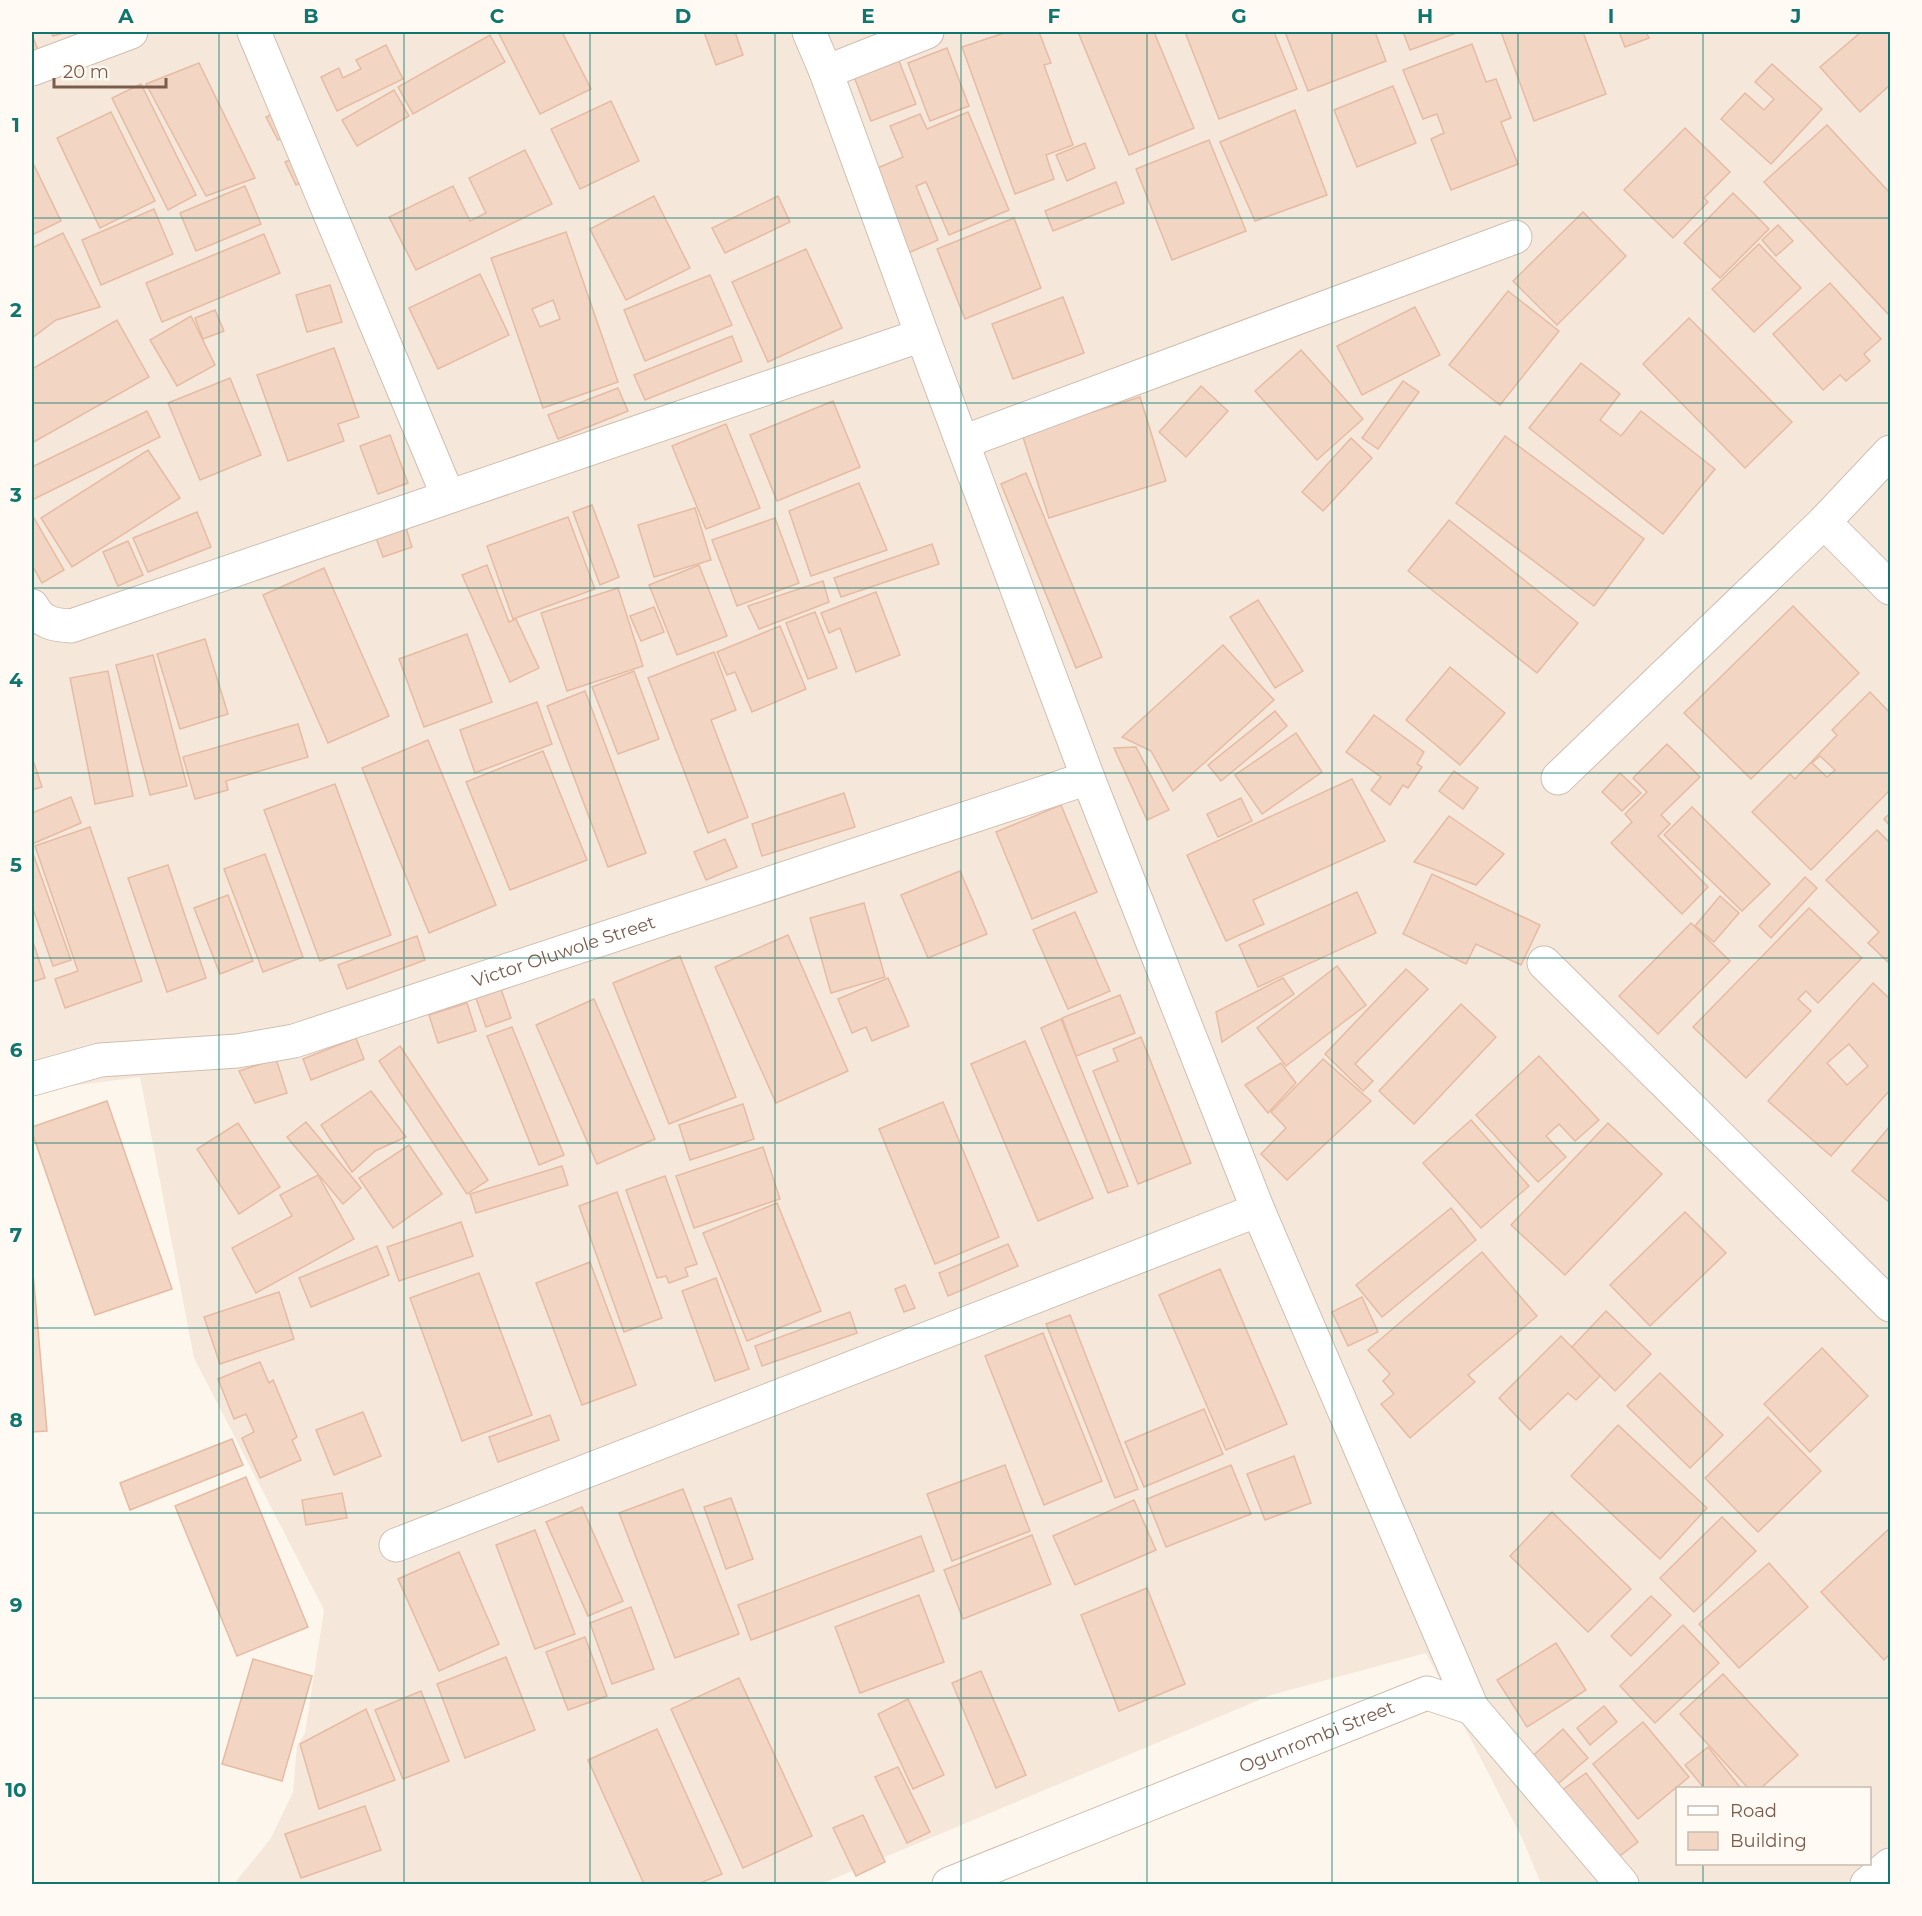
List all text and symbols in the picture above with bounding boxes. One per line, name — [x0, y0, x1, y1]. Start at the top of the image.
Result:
text: A — [117, 4, 134, 28]
text: B — [303, 4, 319, 28]
text: C — [490, 4, 505, 28]
text: D — [675, 4, 691, 28]
text: E — [861, 4, 875, 28]
text: F — [1048, 4, 1061, 28]
text: G — [1231, 4, 1247, 28]
text: H — [1417, 4, 1433, 28]
text: I — [1608, 4, 1614, 28]
text: J — [1790, 4, 1801, 28]
scale bar — [54, 51, 166, 89]
text: 20 m — [63, 61, 109, 83]
text: 1 — [12, 113, 20, 137]
text: 2 — [10, 298, 22, 322]
text: 3 — [9, 483, 22, 507]
text: 4 — [9, 668, 23, 692]
text: 5 — [10, 853, 22, 877]
street label: Victor Oluwole Street — [470, 911, 658, 992]
text: 6 — [10, 1038, 23, 1062]
text: 7 — [10, 1223, 22, 1247]
text: 8 — [9, 1408, 23, 1432]
text: 9 — [10, 1593, 22, 1617]
street label: Ogunrombi Street — [1236, 1696, 1398, 1778]
text: 10 — [5, 1778, 27, 1802]
legend — [1676, 1787, 1871, 1865]
text: Road — [1730, 1800, 1777, 1822]
text: Building — [1730, 1830, 1807, 1852]

